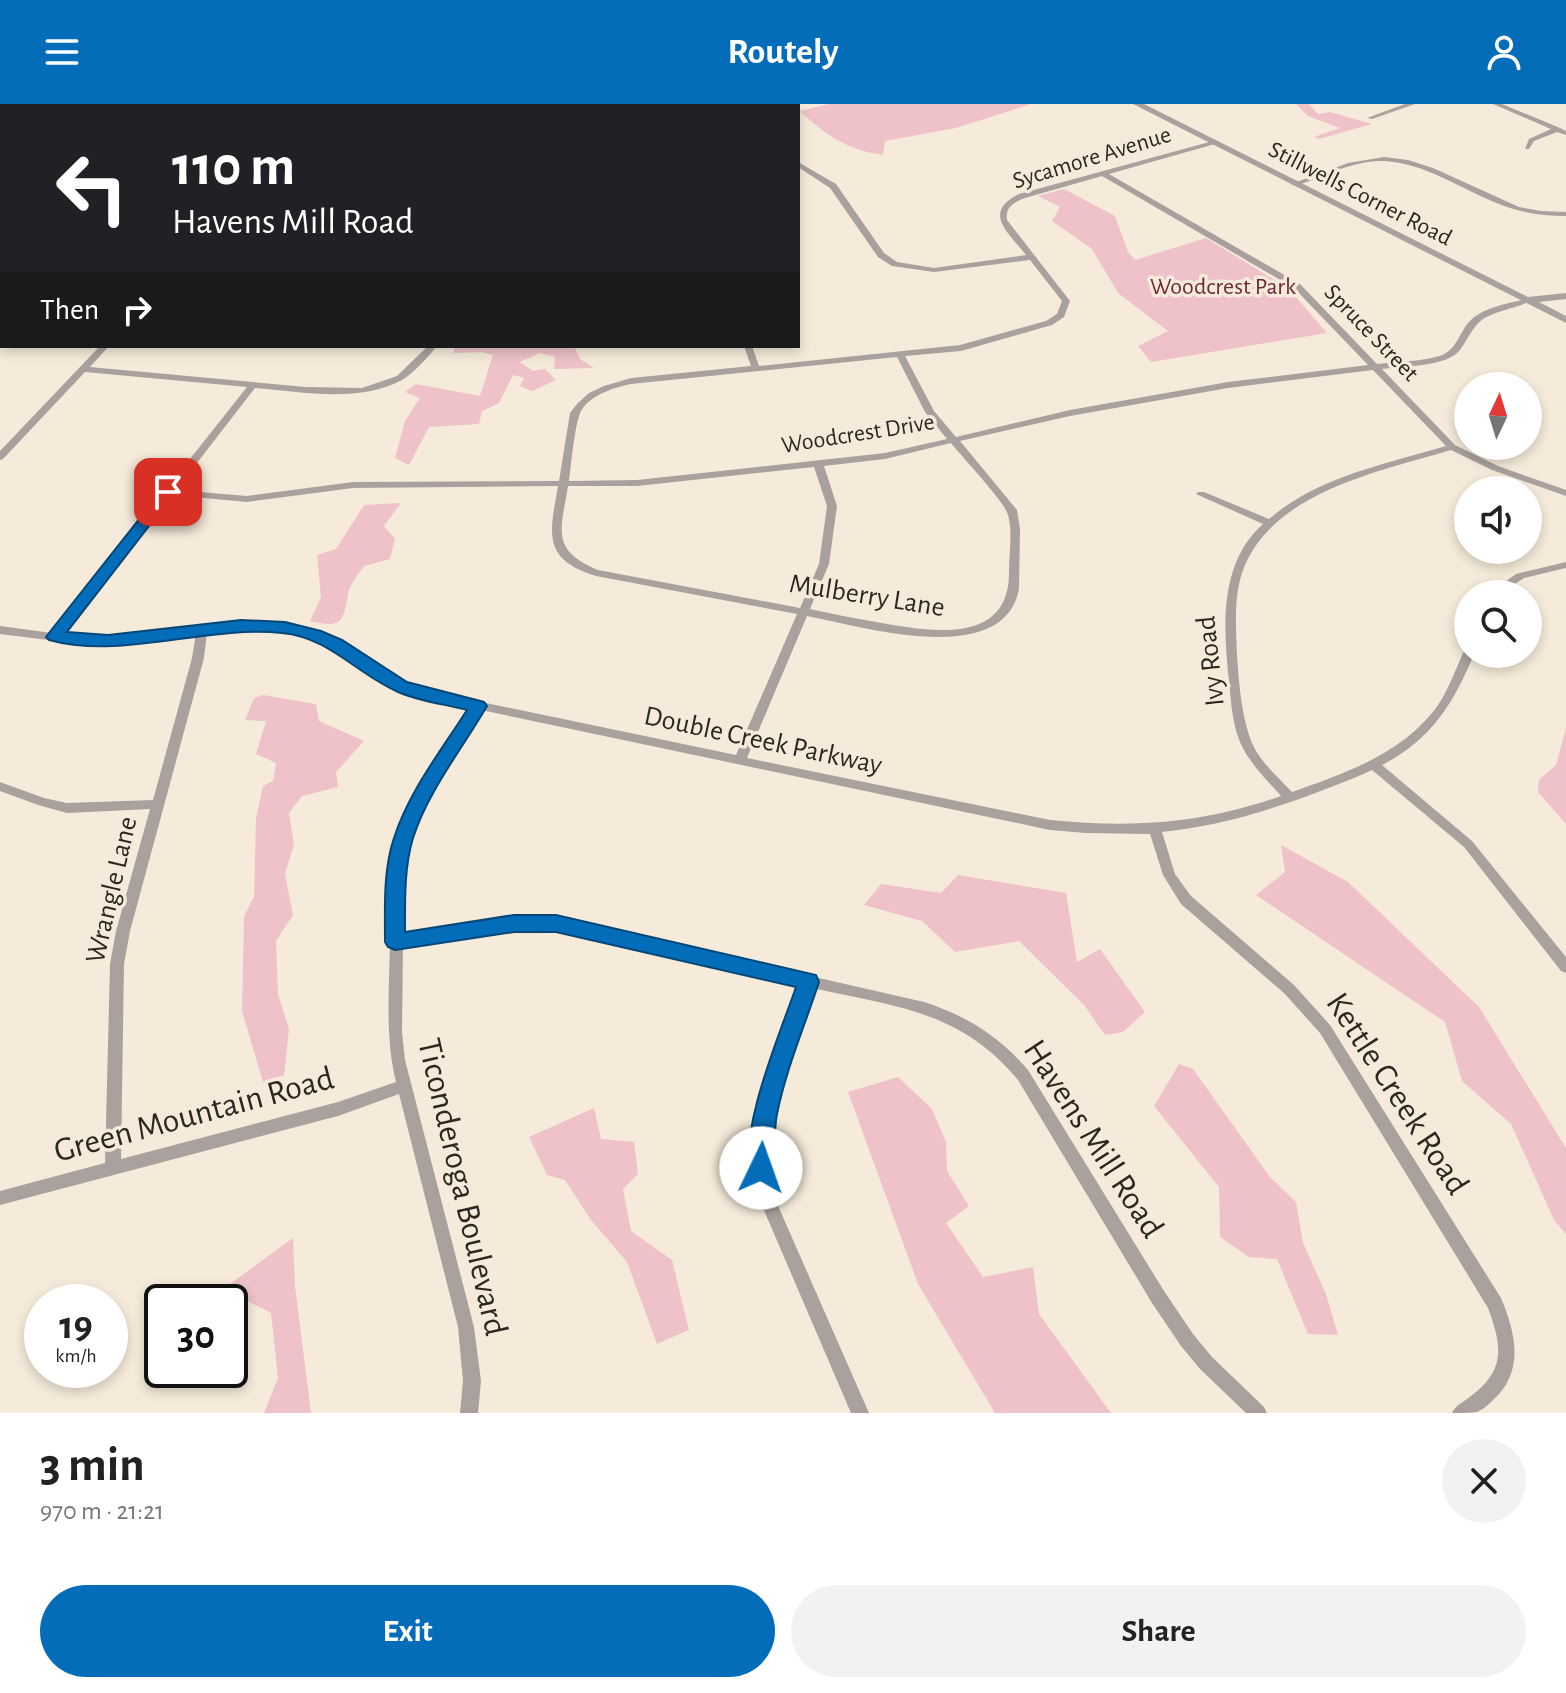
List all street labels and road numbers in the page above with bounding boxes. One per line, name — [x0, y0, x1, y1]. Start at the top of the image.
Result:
street label: Sycamore Avenue — [1010, 123, 1174, 193]
street label: Stillwells Corner Road — [1264, 137, 1456, 251]
street label: Spruce Street — [1319, 280, 1423, 386]
street label: Woodcrest Drive — [780, 410, 936, 458]
street label: Mulberry Lane — [787, 570, 947, 622]
street label: Ivy Road — [1192, 614, 1230, 708]
street label: Double Creek Parkway — [642, 702, 885, 780]
street label: Wrangle Lane — [82, 814, 142, 966]
street label: Kettle Creek Road — [1319, 987, 1475, 1201]
street label: Havens Mill Road — [1017, 1034, 1169, 1244]
street label: Ticonderoga Boulevard — [411, 1035, 513, 1339]
street label: Green Mountain Road — [50, 1061, 338, 1169]

